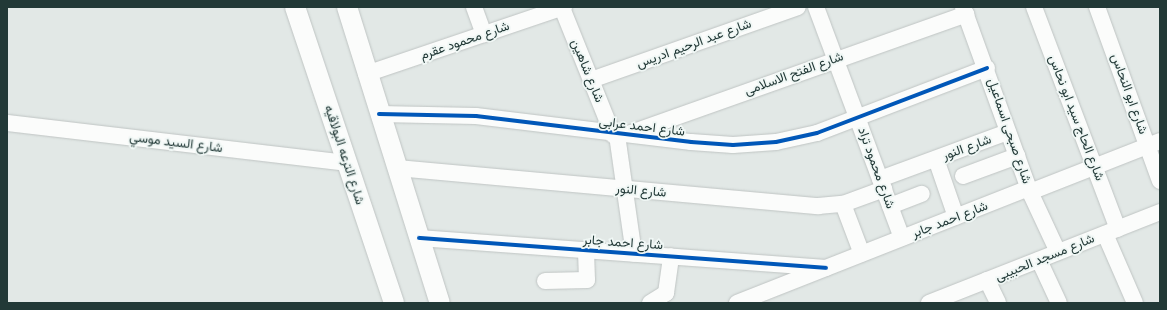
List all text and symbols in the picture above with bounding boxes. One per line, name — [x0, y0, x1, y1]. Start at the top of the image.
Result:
street label: شارع عبد الرحيم ادريس — [634, 16, 754, 72]
street label: شارع محمود عقرم — [418, 18, 512, 64]
street label: شارع شاهين — [567, 37, 607, 105]
street label: شارع الفتح الاسلامى — [742, 49, 846, 99]
street label: شارع ابو النحاس — [1107, 52, 1151, 136]
street label: شارع الحاج سيد ابو نحاس — [1045, 53, 1107, 183]
street label: شارع صبحى اسماعيل — [984, 76, 1034, 186]
street label: شارع الترعه البولاقيه — [321, 103, 367, 207]
street label: شارع احمد عرابى — [598, 114, 686, 140]
street label: شارع محمود تراد — [854, 125, 898, 211]
street label: شارع السيد موسي — [128, 130, 224, 156]
street label: شارع النور — [940, 132, 994, 164]
street label: شارع النور — [615, 181, 667, 201]
street label: شارع احمد جابر — [910, 198, 990, 242]
street label: شارع مسجد الحبيبى — [993, 231, 1097, 285]
street label: شارع احمد جابر — [582, 232, 664, 254]

